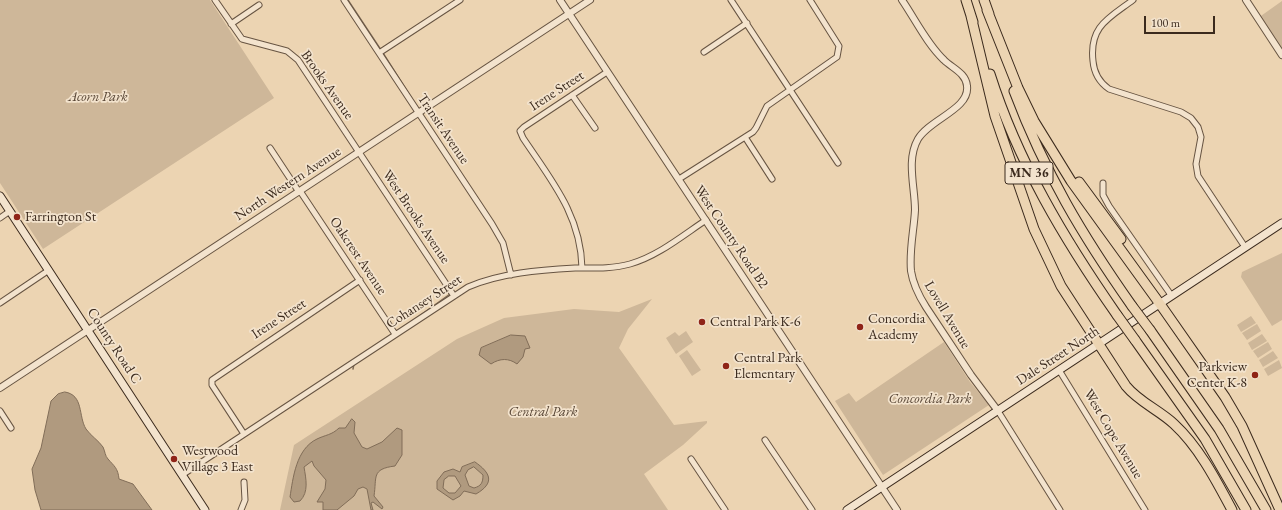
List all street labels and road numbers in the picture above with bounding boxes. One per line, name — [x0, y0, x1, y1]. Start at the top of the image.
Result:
street label: Brooks Avenue — [297, 47, 357, 123]
street label: Irene Street — [527, 67, 587, 115]
street label: Transit Avenue — [413, 91, 473, 167]
street label: North Western Avenue — [232, 143, 344, 225]
road number: MN 36 — [1005, 162, 1053, 184]
street label: West Brooks Avenue — [379, 167, 453, 267]
street label: West County Road B2 — [690, 182, 772, 292]
street label: Oakcrest Avenue — [326, 214, 390, 298]
street label: Cohansey Street — [383, 271, 465, 333]
street label: Lovell Avenue — [920, 278, 974, 352]
street label: Irene Street — [249, 295, 309, 343]
street label: County Road C — [83, 305, 145, 387]
street label: Dale Street North — [1013, 323, 1103, 389]
street label: West Cope Avenue — [1080, 386, 1146, 482]

